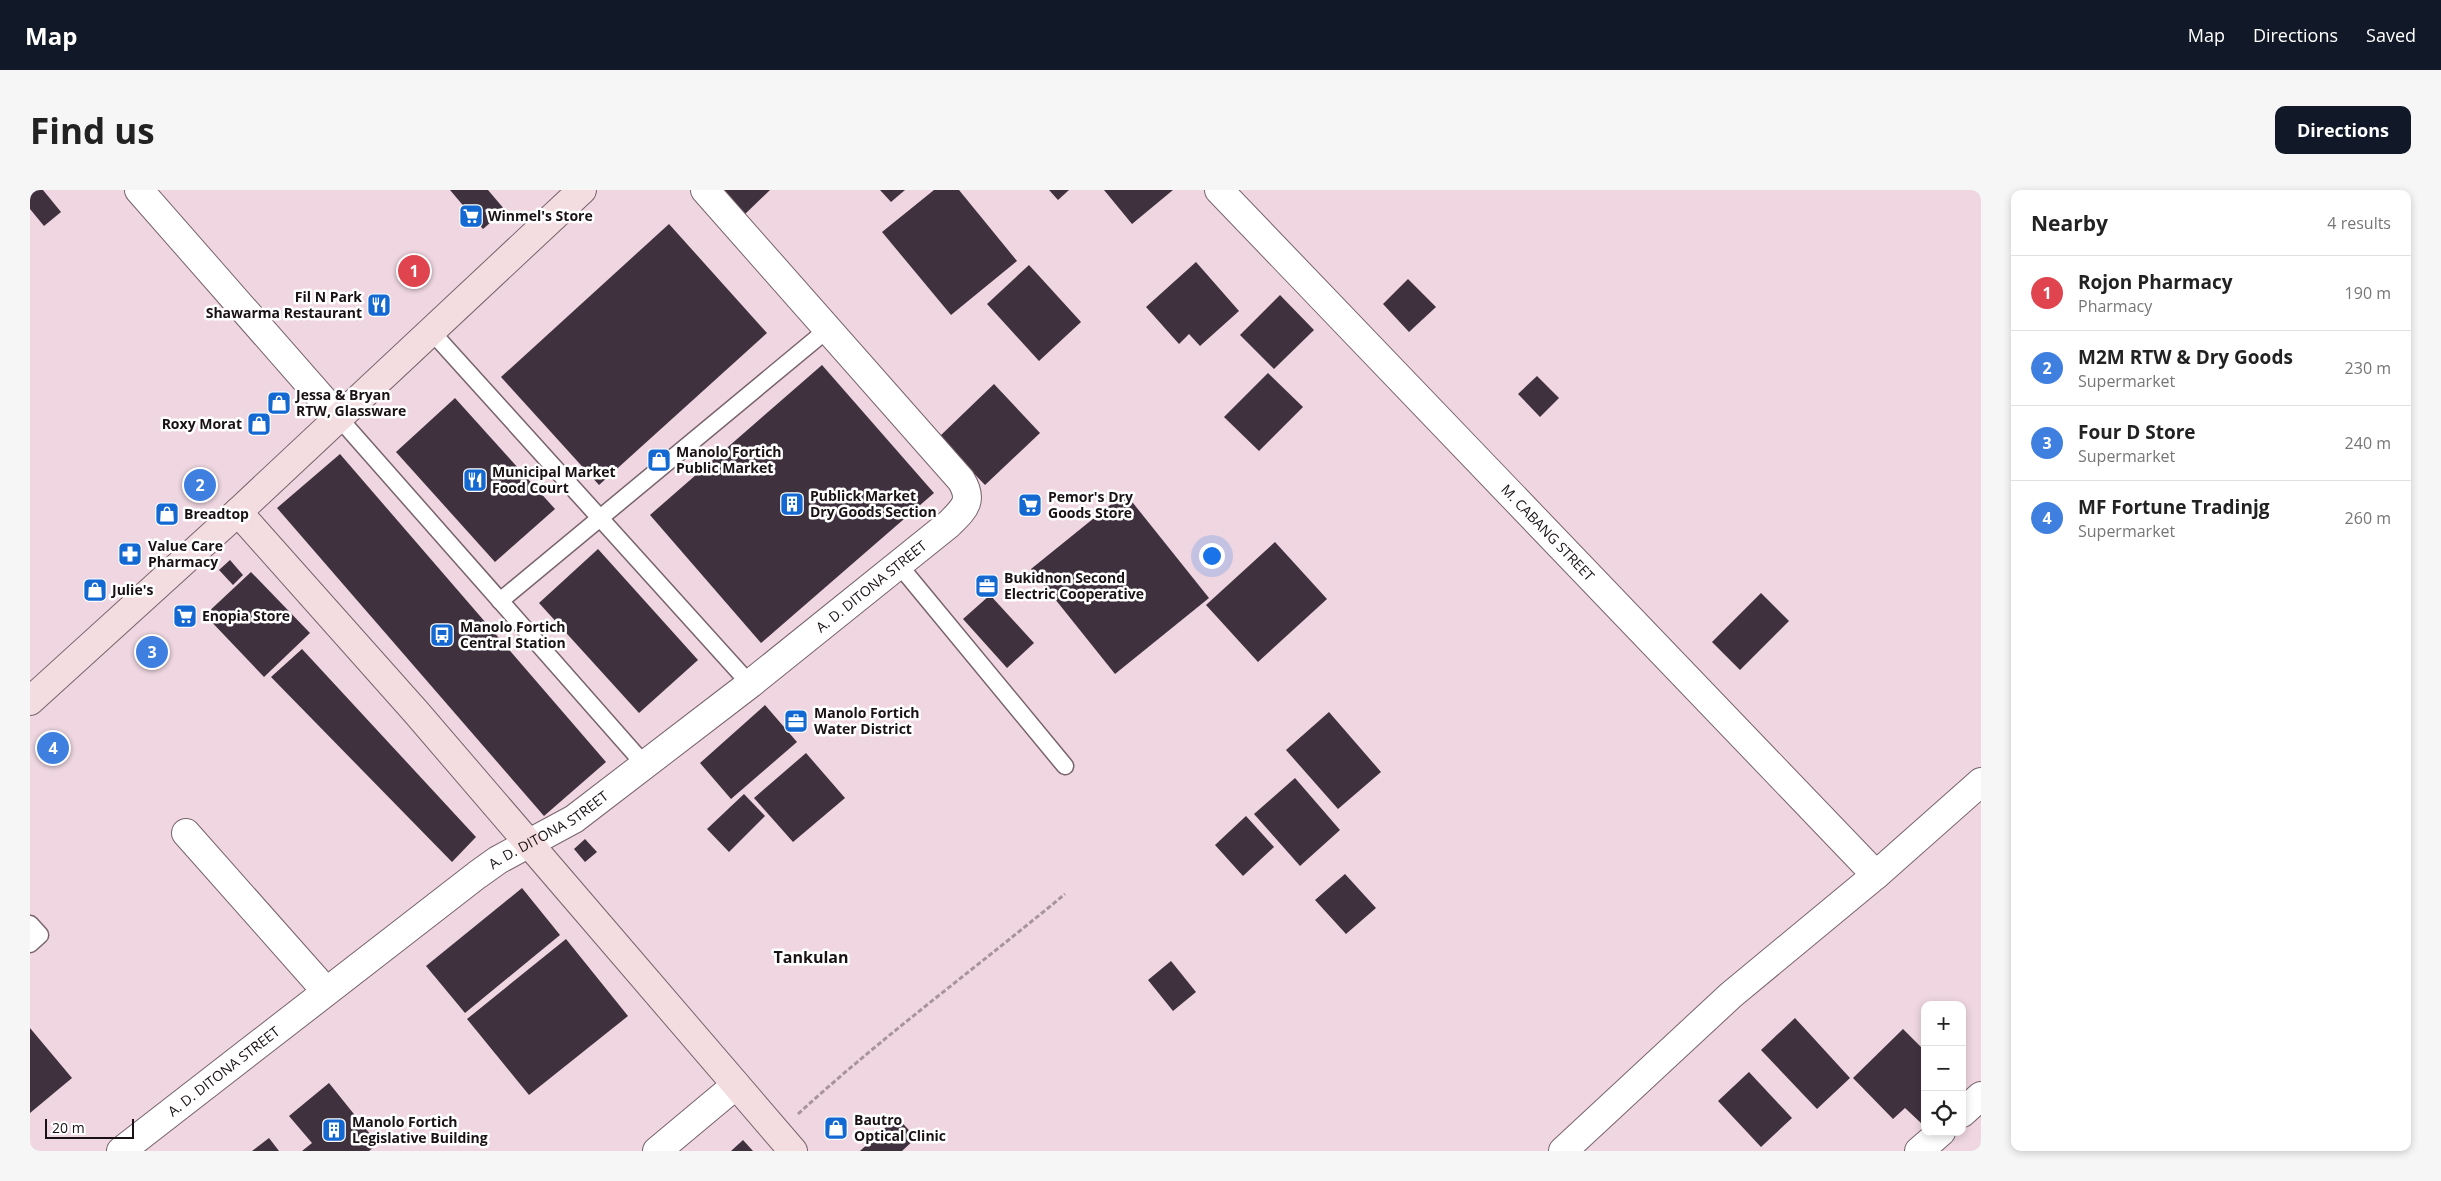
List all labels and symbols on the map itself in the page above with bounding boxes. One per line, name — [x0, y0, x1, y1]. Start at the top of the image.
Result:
supermarket icon: Winmel's Store — [458, 203, 484, 229]
place label: Winmel's Store — [488, 206, 593, 225]
pin: 1 — [398, 252, 430, 290]
place label: Fil N Park Shawarma Restaurant — [206, 287, 362, 322]
restaurant icon: Fil N Park Shawarma Restaurant — [366, 292, 392, 318]
place label: Jessa & Bryan RTW, Glassware — [294, 385, 406, 420]
shop icon: Jessa & Bryan RTW, Glassware — [266, 390, 292, 416]
shop icon: Roxy Morat — [246, 411, 272, 437]
place label: Roxy Morat — [162, 414, 242, 433]
place label: Manolo Fortich Public Market — [676, 442, 782, 477]
shop icon: Manolo Fortich Public Market — [646, 447, 672, 473]
place label: Municipal Market Food Court — [492, 462, 616, 497]
pin: 2 — [184, 466, 216, 504]
restaurant icon: Municipal Market Food Court — [462, 467, 488, 493]
street label: M. CABANG STREET — [1497, 480, 1599, 585]
place label: Publick Market Dry Goods Section — [810, 486, 937, 521]
place label: Pemor's Dry Goods Store — [1048, 487, 1133, 522]
building icon: Publick Market Dry Goods Section — [779, 491, 805, 517]
supermarket icon: Pemor's Dry Goods Store — [1017, 492, 1043, 518]
shop icon: Breadtop — [154, 501, 180, 527]
place label: Breadtop — [184, 504, 249, 523]
place label: Value Care Pharmacy — [148, 536, 223, 571]
street label: A. D. DITONA STREET — [812, 536, 930, 636]
pharmacy icon: Value Care Pharmacy — [117, 541, 143, 567]
your location — [1199, 543, 1225, 569]
place label: Bukidnon Second Electric Cooperative — [1004, 568, 1144, 603]
office icon: Bukidnon Second Electric Cooperative — [974, 573, 1000, 599]
shop icon: Julie's — [82, 577, 108, 603]
place label: Julie's — [110, 580, 153, 599]
supermarket icon: Enopia Store — [172, 603, 198, 629]
place label: Enopia Store — [202, 606, 290, 625]
place label: Manolo Fortich Central Station — [460, 617, 566, 652]
bus stop icon: Manolo Fortich Central Station — [429, 622, 455, 648]
pin: 3 — [136, 633, 168, 671]
place label: Manolo Fortich Water District — [814, 703, 920, 738]
office icon: Manolo Fortich Water District — [783, 708, 809, 734]
pin: 4 — [37, 729, 69, 767]
street label: A. D. DITONA STREET — [484, 786, 612, 873]
district label: Tankulan — [774, 946, 848, 968]
street label: A. D. DITONA STREET — [164, 1021, 284, 1120]
place label: Bautro Optical Clinic — [854, 1110, 946, 1145]
place label: Manolo Fortich Legislative Building — [352, 1112, 488, 1147]
shop icon: Bautro Optical Clinic — [823, 1115, 849, 1141]
scale bar — [45, 1116, 134, 1139]
building icon: Manolo Fortich Legislative Building — [321, 1117, 347, 1143]

